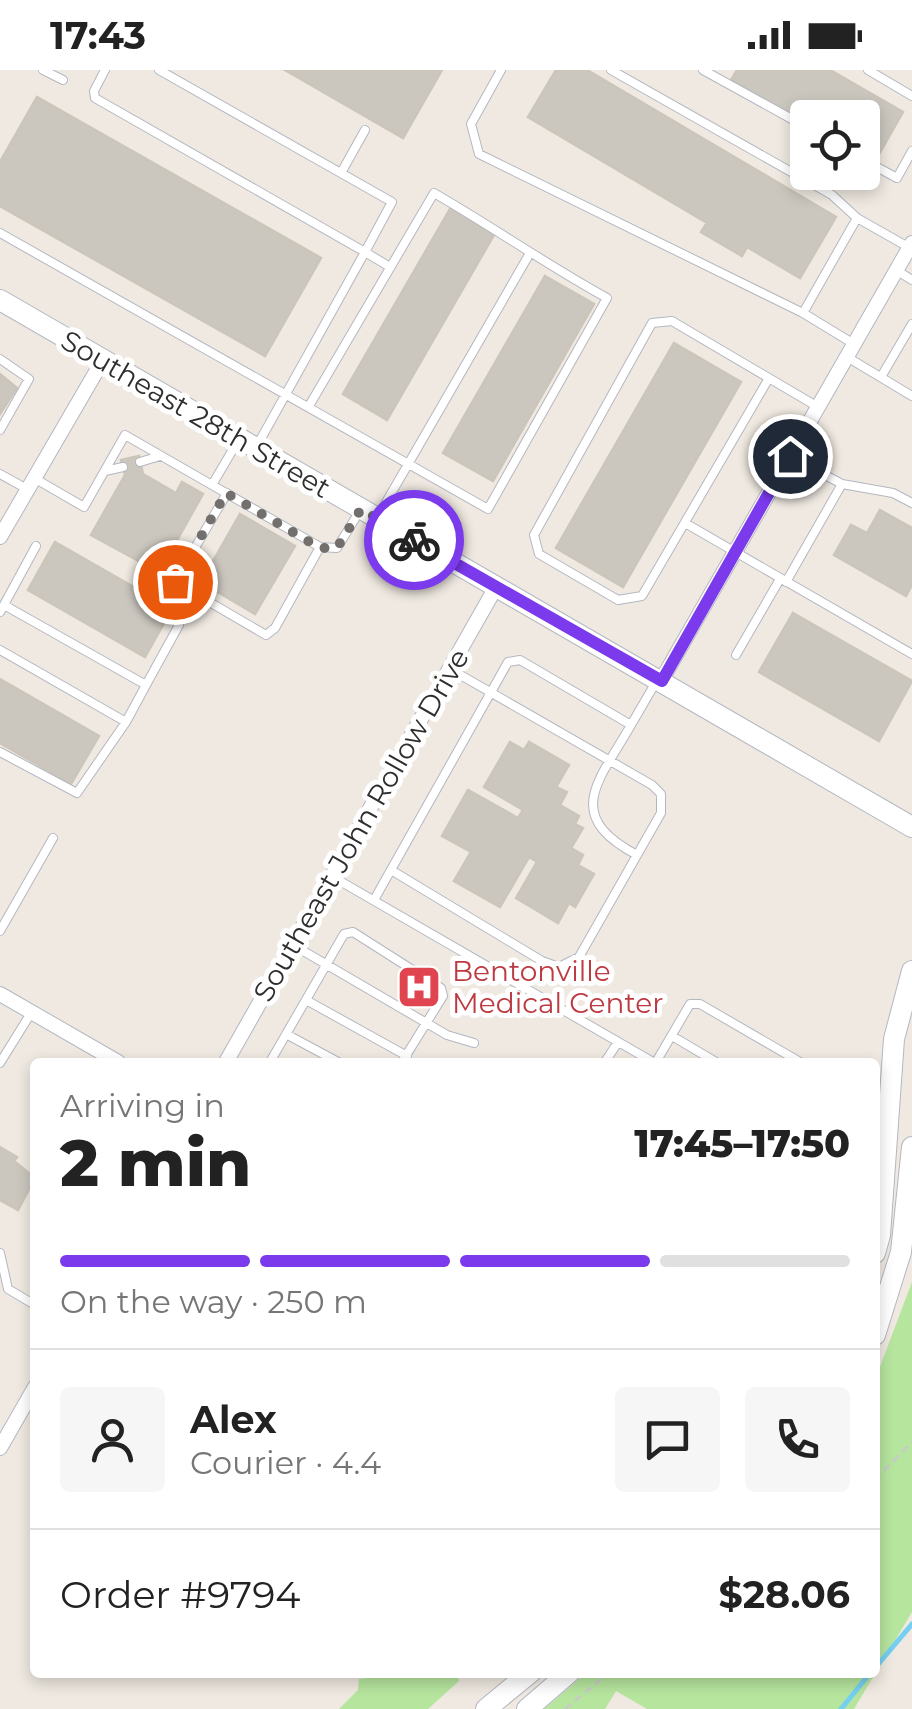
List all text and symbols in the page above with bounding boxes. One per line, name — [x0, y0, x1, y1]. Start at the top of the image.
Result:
text: 17:43 — [50, 12, 146, 59]
map controls — [790, 100, 880, 190]
button: locate — [790, 100, 880, 190]
street label: Southeast 28th Street — [55, 323, 337, 505]
pin — [748, 414, 833, 499]
icon: home — [763, 429, 818, 484]
courier — [364, 490, 464, 590]
icon: bike — [387, 513, 442, 568]
pin — [133, 540, 218, 625]
icon: bag — [148, 555, 203, 610]
street label: Southeast John Rollow Drive — [246, 643, 476, 1007]
place label: Bentonville Medical Center — [452, 954, 663, 1020]
hospital icon: Bentonville Medical Center — [396, 964, 442, 1010]
text: Arriving in — [60, 1086, 225, 1125]
text: 17:45–17:50 — [634, 1120, 850, 1167]
text: 2 min — [60, 1123, 251, 1202]
text: On the way · 250 m — [60, 1282, 367, 1321]
button: person — [60, 1387, 165, 1492]
button: chat — [615, 1387, 720, 1492]
button: phone — [745, 1387, 850, 1492]
text: Alex — [190, 1396, 277, 1443]
text: Courier · 4.4 — [190, 1443, 381, 1482]
text: Order #9794 — [60, 1571, 301, 1618]
text: $28.06 — [718, 1571, 850, 1618]

